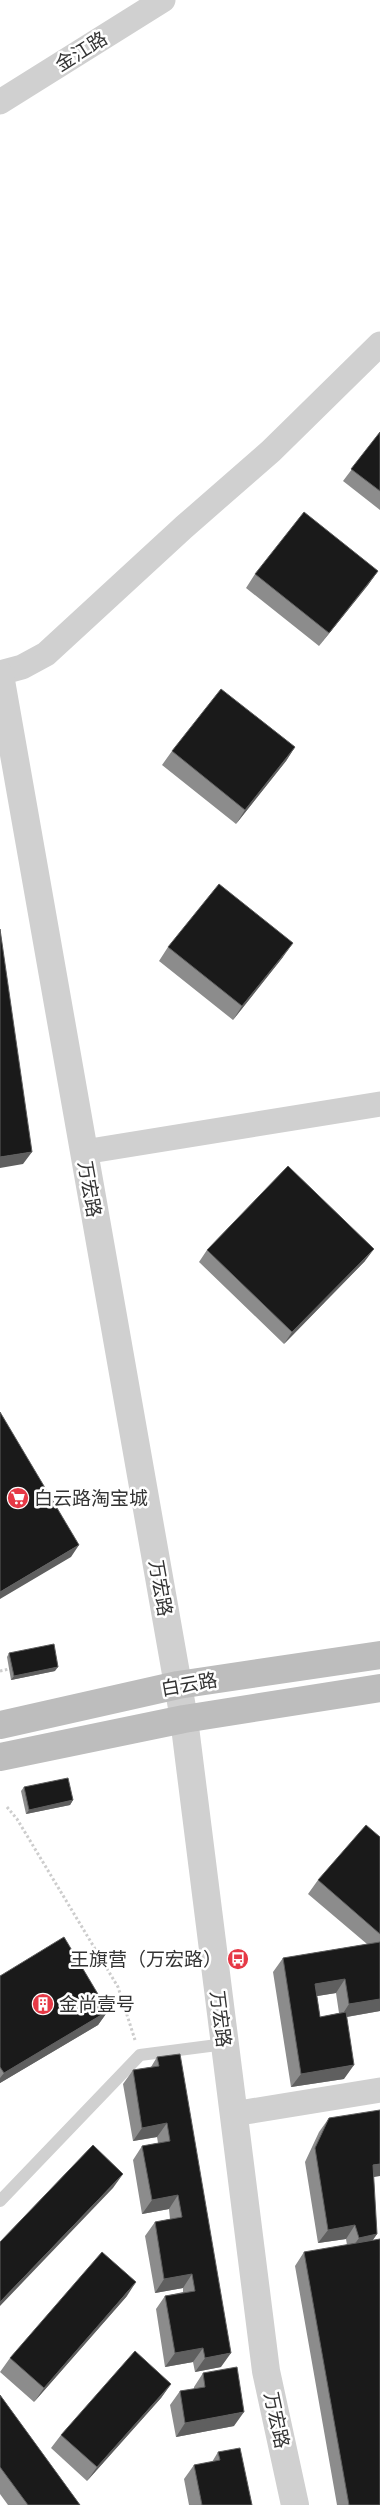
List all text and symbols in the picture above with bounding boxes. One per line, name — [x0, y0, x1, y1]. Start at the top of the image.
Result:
street label: 金江路 — [50, 26, 111, 75]
street label: 万宏路 — [74, 1159, 107, 1219]
supermarket icon: 白云路淘宝城 — [6, 1486, 30, 1510]
place label: 白云路淘宝城 — [34, 1486, 148, 1509]
street label: 万宏路 — [145, 1558, 178, 1618]
street label: 白云路 — [159, 1667, 219, 1700]
place label: 王旗营（万宏路） — [70, 1947, 222, 1970]
bus stop icon: 王旗营（万宏路） — [226, 1947, 250, 1971]
street label: 万宏路 — [207, 1989, 236, 2049]
building icon: 金尚壹号 — [31, 1992, 55, 2016]
place label: 金尚壹号 — [59, 1992, 135, 2015]
street label: 万宏路 — [260, 2390, 295, 2450]

